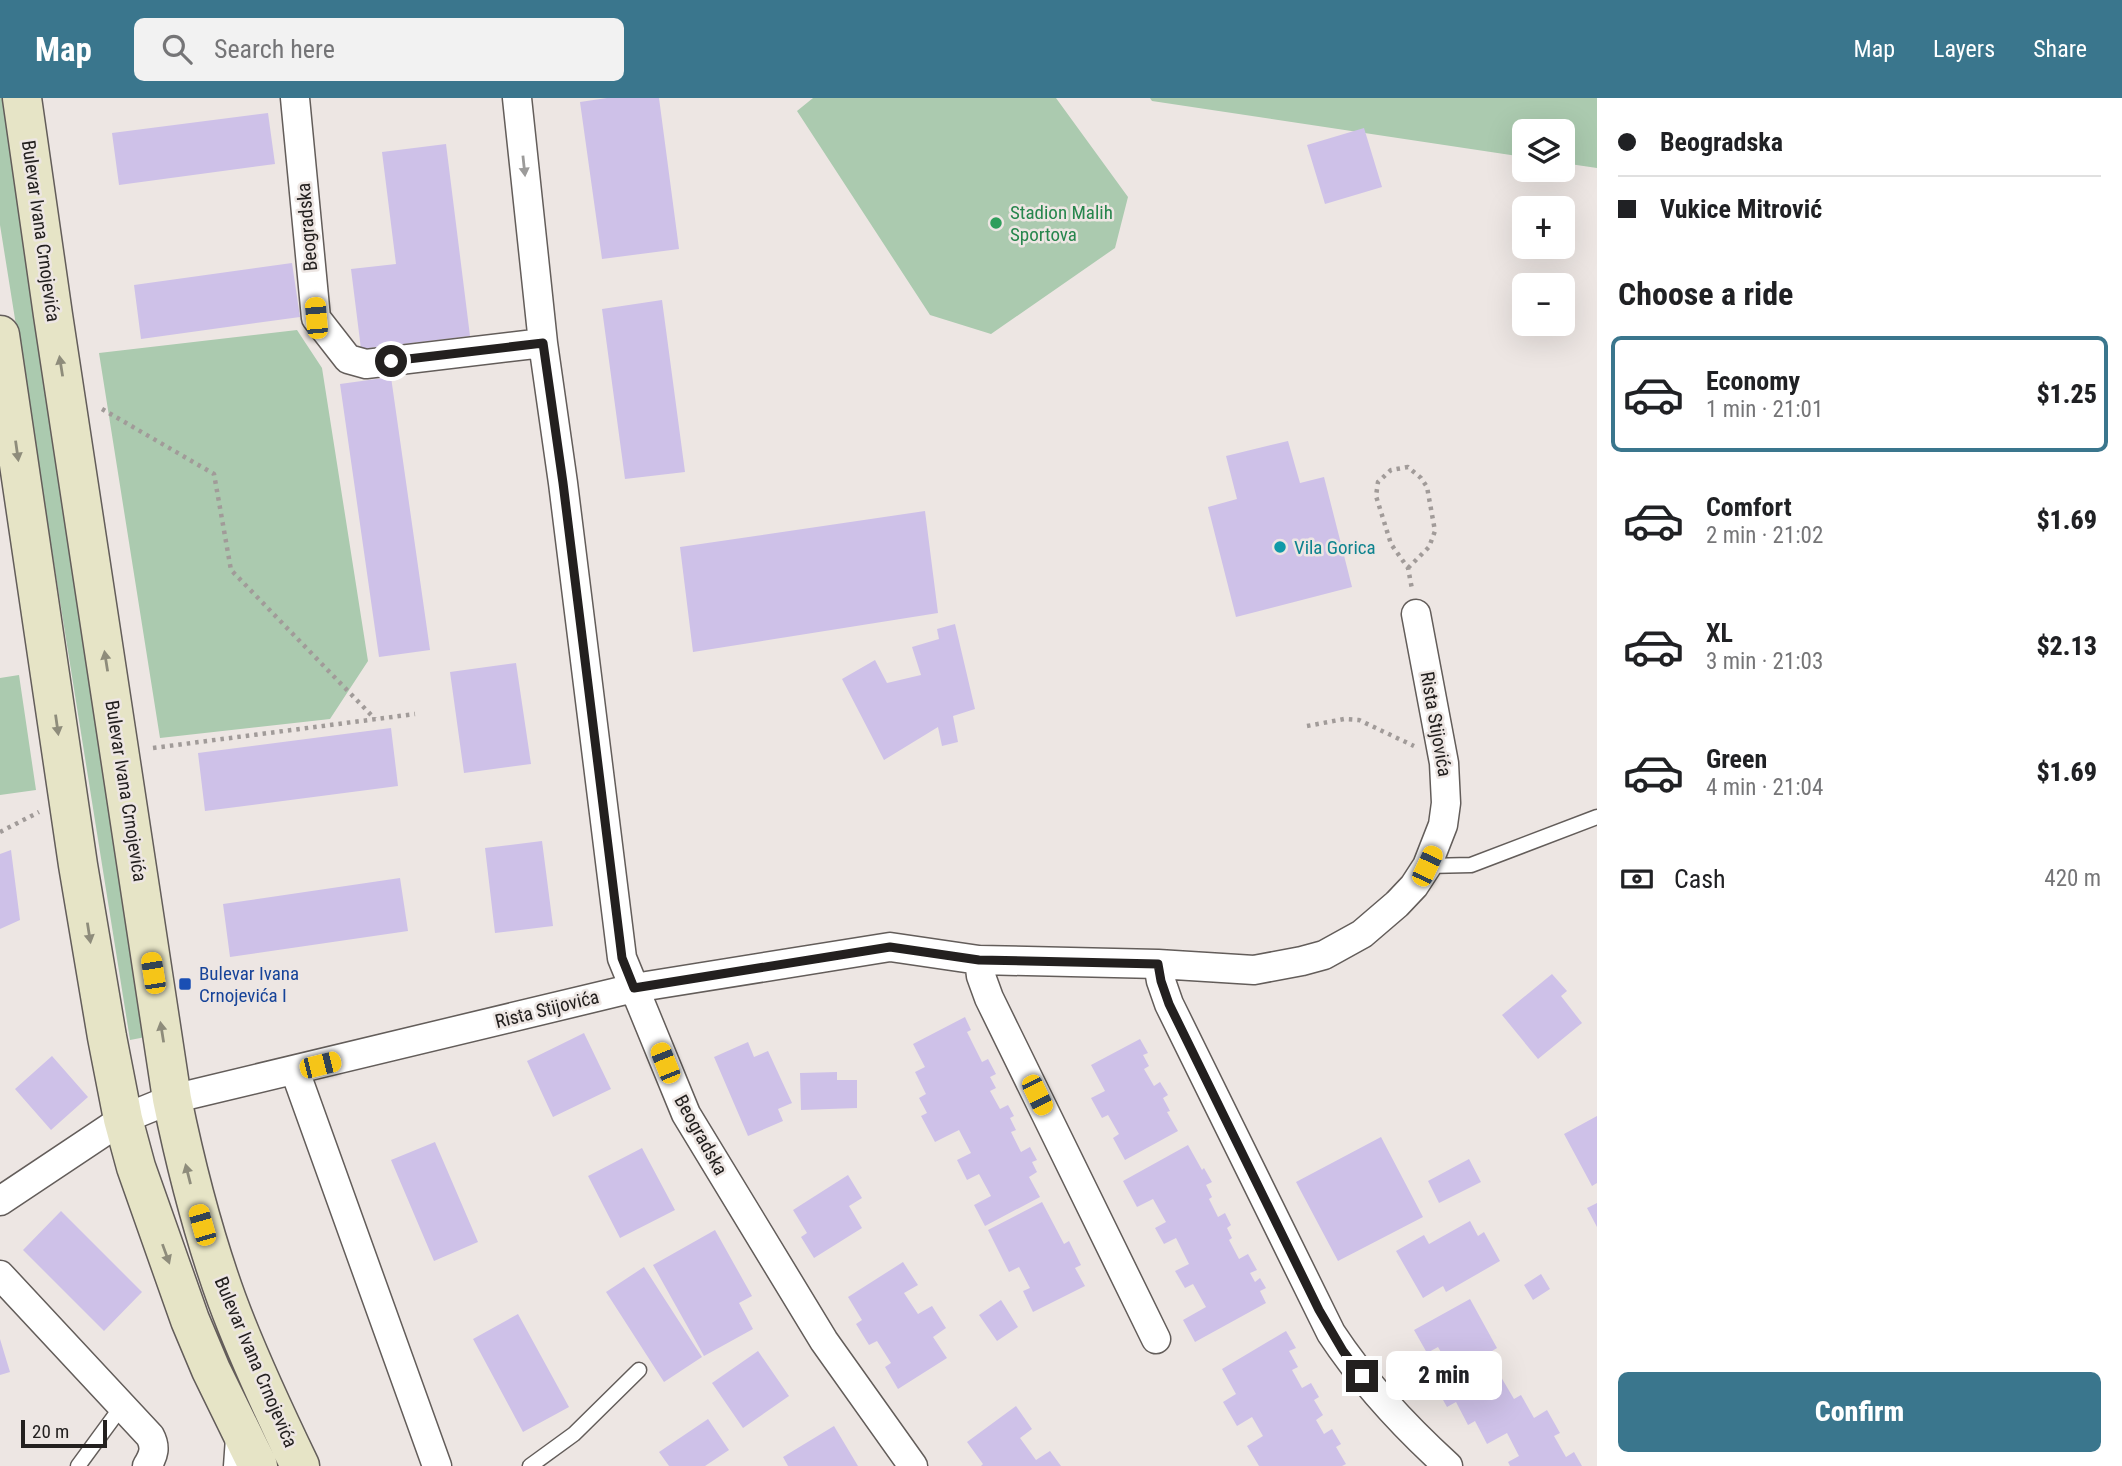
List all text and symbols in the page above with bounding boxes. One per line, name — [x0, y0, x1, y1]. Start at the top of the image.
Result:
search box — [134, 18, 624, 81]
text: Map — [35, 30, 92, 69]
icon: search — [158, 30, 196, 68]
text: Search here — [214, 34, 335, 64]
text: Map — [1854, 35, 1895, 63]
text: Layers — [1933, 35, 1995, 63]
text: Share — [2033, 35, 2087, 63]
map controls — [1512, 119, 1575, 336]
button: layers — [1512, 119, 1575, 182]
text: Beogradska — [1660, 127, 1783, 157]
street label: Bulevar Ivana Crnojevića — [17, 139, 65, 323]
one-way arrow — [519, 155, 530, 177]
street label: Beogradska — [292, 182, 322, 272]
text: Vukice Mitrović — [1660, 194, 1822, 224]
button: + — [1512, 196, 1575, 259]
place label: Stadion Malih Sportova — [1010, 201, 1113, 246]
marker: Stadion Malih Sportova — [988, 215, 1004, 231]
button: − — [1512, 273, 1575, 336]
text: Choose a ride — [1618, 275, 1793, 313]
car — [304, 296, 329, 340]
route start — [375, 345, 407, 377]
one-way arrow — [55, 355, 66, 377]
icon: car — [1622, 363, 1685, 426]
text: Economy — [1706, 366, 1800, 396]
text: $1.25 — [2036, 379, 2097, 409]
text: 1 min · 21:01 — [1706, 396, 1823, 423]
one-way arrow — [12, 441, 23, 463]
icon: car — [1622, 489, 1685, 552]
text: Comfort — [1706, 492, 1792, 522]
text: $1.69 — [2036, 505, 2097, 535]
text: 2 min · 21:02 — [1706, 522, 1823, 549]
place label: Vila Gorica — [1294, 536, 1376, 559]
marker: Vila Gorica — [1272, 539, 1288, 555]
icon: car — [1622, 615, 1685, 678]
text: XL — [1706, 618, 1733, 648]
text: $2.13 — [2036, 631, 2097, 661]
text: 3 min · 21:03 — [1706, 648, 1823, 675]
one-way arrow — [100, 650, 111, 672]
street label: Rista Stijovića — [1415, 670, 1457, 778]
street label: Bulevar Ivana Crnojevića — [100, 699, 152, 883]
one-way arrow — [52, 714, 63, 736]
icon: car — [1622, 741, 1685, 804]
text: Green — [1706, 744, 1767, 774]
text: $1.69 — [2036, 757, 2097, 787]
text: 4 min · 21:04 — [1706, 774, 1823, 801]
car — [1409, 843, 1446, 889]
icon: cash — [1618, 860, 1656, 898]
text: Cash — [1674, 864, 1726, 894]
text: 420 m — [2044, 865, 2101, 892]
one-way arrow — [84, 922, 95, 944]
car — [140, 951, 167, 995]
place label: Bulevar Ivana Crnojevića I — [199, 962, 299, 1007]
marker: Bulevar Ivana Crnojevića I — [177, 976, 193, 992]
street label: Rista Stijovića — [493, 985, 601, 1033]
one-way arrow — [156, 1021, 167, 1043]
car — [648, 1040, 683, 1086]
car — [298, 1050, 343, 1080]
car — [1019, 1072, 1056, 1118]
street label: Beogradska — [669, 1091, 733, 1179]
one-way arrow — [182, 1163, 193, 1185]
car — [187, 1202, 218, 1248]
one-way arrow — [161, 1244, 172, 1265]
street label: Bulevar Ivana Crnojevića — [210, 1273, 302, 1451]
callout: 2 min — [1386, 1352, 1502, 1400]
route end — [1346, 1360, 1378, 1392]
text: 2 min — [1418, 1362, 1470, 1389]
button: Confirm — [1618, 1372, 2101, 1452]
scale bar — [21, 1417, 107, 1449]
text: 20 m — [32, 1420, 69, 1443]

